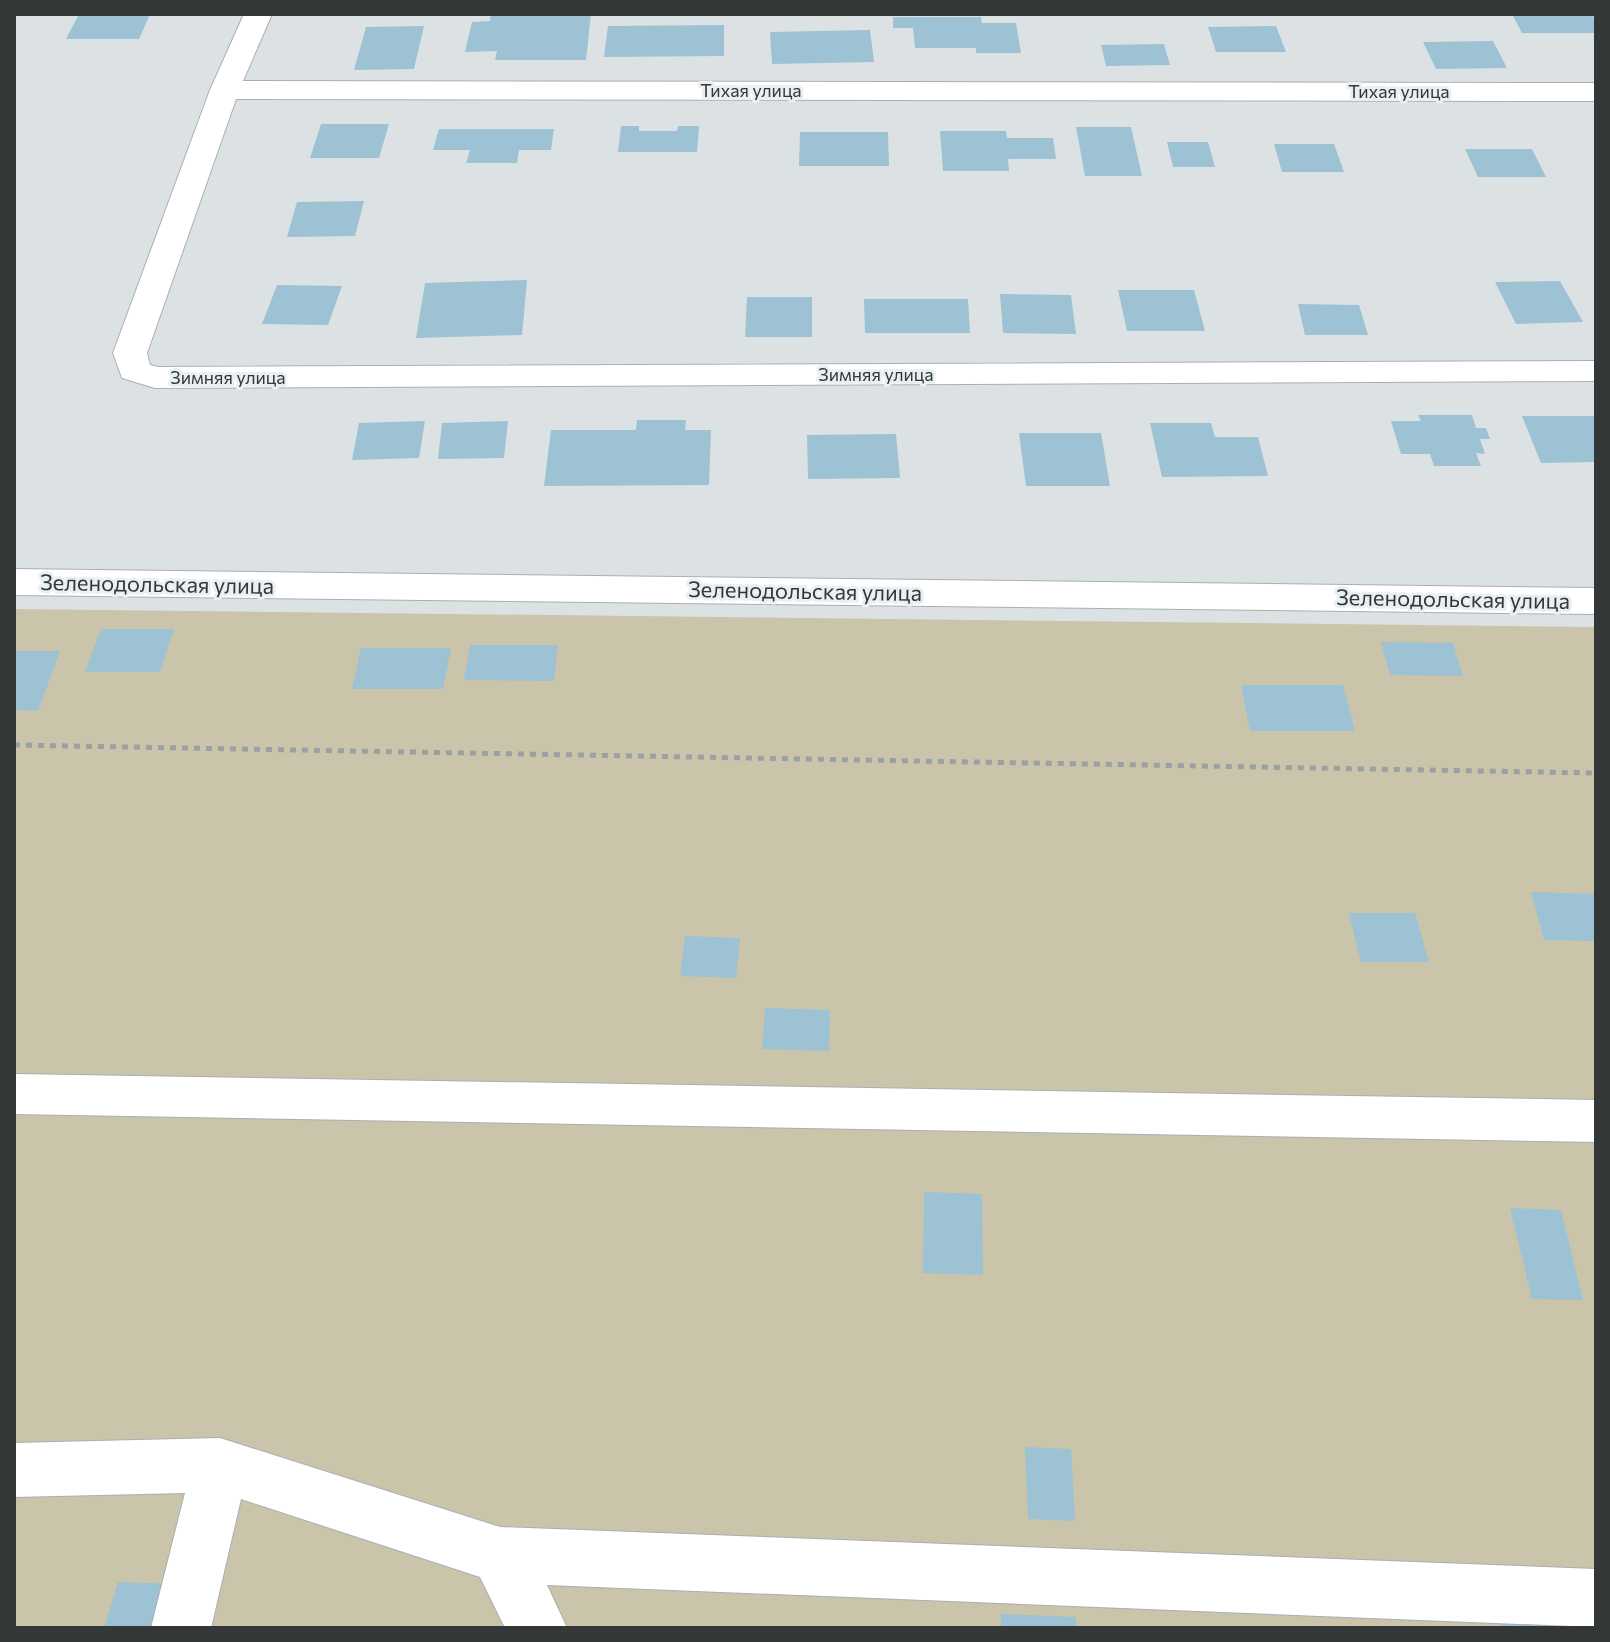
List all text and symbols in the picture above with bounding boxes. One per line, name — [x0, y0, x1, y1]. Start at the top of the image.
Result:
street label: Тихая улица — [700, 79, 802, 101]
street label: Тихая улица — [1348, 80, 1450, 102]
street label: Зимняя улица — [818, 363, 934, 385]
street label: Зимняя улица — [170, 366, 286, 388]
street label: Зеленодольская улица — [40, 568, 274, 599]
street label: Зеленодольская улица — [688, 575, 922, 606]
street label: Зеленодольская улица — [1336, 583, 1570, 614]

